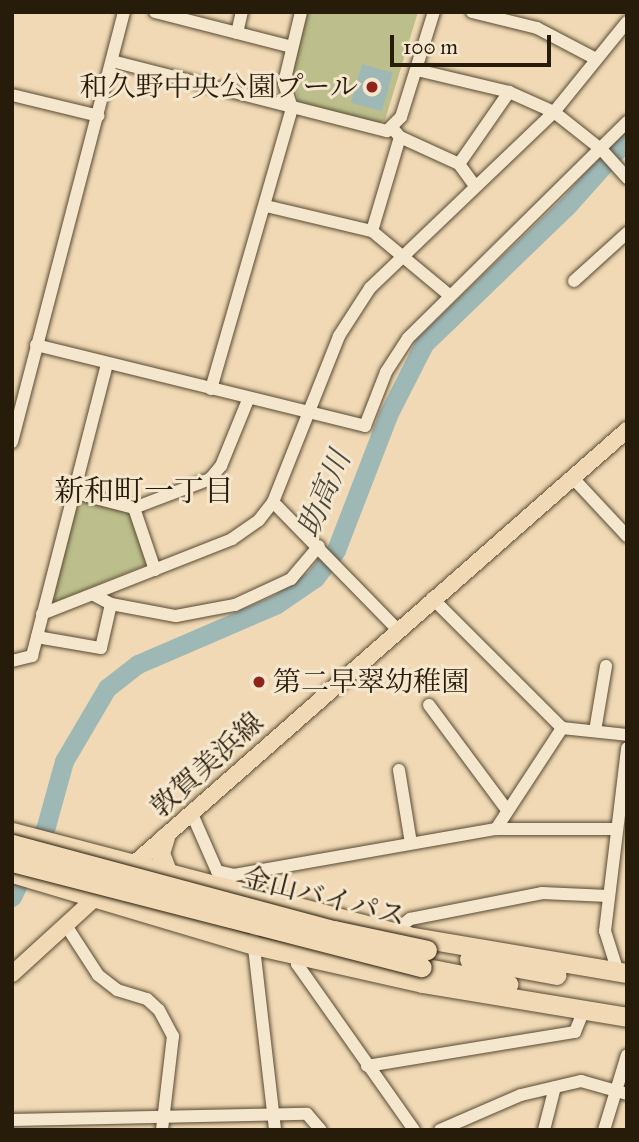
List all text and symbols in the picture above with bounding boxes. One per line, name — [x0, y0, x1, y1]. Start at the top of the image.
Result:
scale bar — [394, 21, 555, 65]
text: 100 m — [403, 34, 458, 60]
place label: 和久野中央公園プール — [79, 70, 358, 104]
marker: 和久野中央公園プール — [364, 79, 380, 95]
water label: 助高川 — [290, 446, 358, 542]
district label: 新和町一丁目 — [54, 473, 234, 509]
place label: 第二早翠幼稚園 — [273, 665, 469, 699]
marker: 第二早翠幼稚園 — [251, 674, 267, 690]
street label: 敦賀美浜線 — [144, 706, 270, 824]
street label: 金山バイパス — [238, 860, 410, 934]

